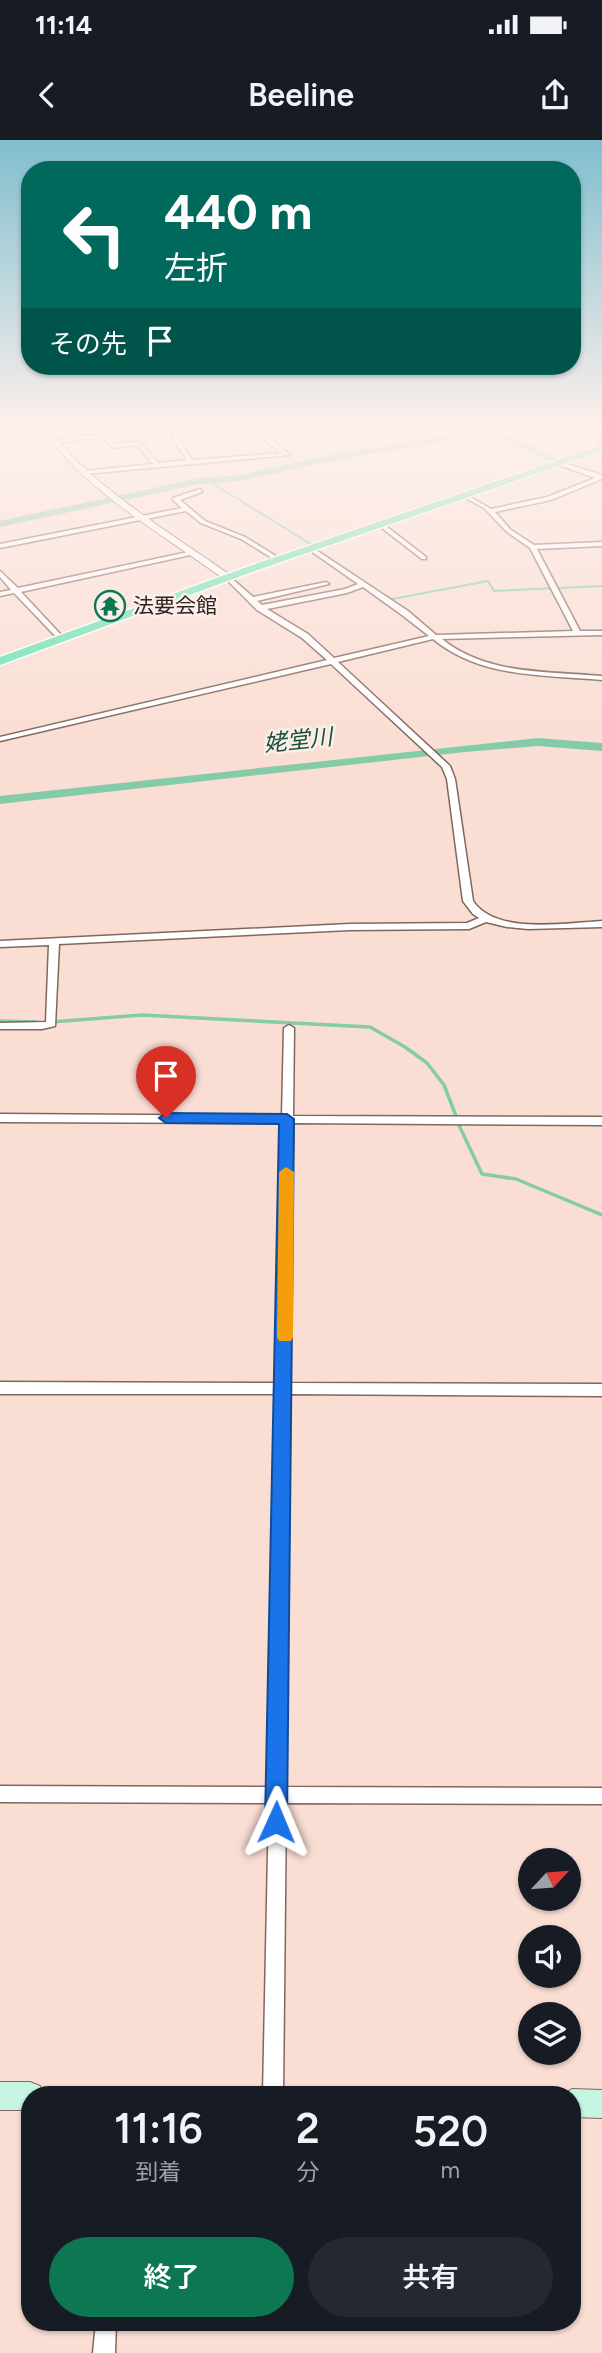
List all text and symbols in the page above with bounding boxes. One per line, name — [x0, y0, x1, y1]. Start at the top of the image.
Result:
text: 11:14 — [35, 9, 92, 41]
icon: back — [28, 76, 66, 114]
text: Beeline — [248, 76, 354, 114]
icon: share — [536, 76, 574, 114]
text: 440 m — [164, 182, 312, 241]
icon: left — [49, 189, 140, 280]
text: 左折 — [164, 249, 228, 287]
icon: arrive — [141, 322, 179, 360]
text: その先 — [49, 328, 127, 360]
temple icon: 法要会館 — [93, 589, 127, 623]
place label: 法要会館 — [133, 593, 217, 618]
water label: 姥堂川 — [262, 722, 337, 758]
pin — [136, 1046, 196, 1118]
icon: arrive — [147, 1057, 185, 1095]
position arrow — [239, 1785, 313, 1859]
north arrow — [518, 1848, 581, 1911]
map controls — [518, 1848, 581, 2065]
button: sound — [518, 1925, 581, 1988]
button: layers — [518, 2002, 581, 2065]
text: 11:16 — [114, 2103, 203, 2154]
text: 2 — [296, 2103, 320, 2154]
text: 520 — [413, 2106, 488, 2157]
text: m — [441, 2156, 460, 2184]
text: 到着 — [135, 2158, 181, 2186]
text: 分 — [296, 2158, 319, 2186]
button: 終了 — [49, 2237, 294, 2317]
button: 共有 — [308, 2237, 553, 2317]

